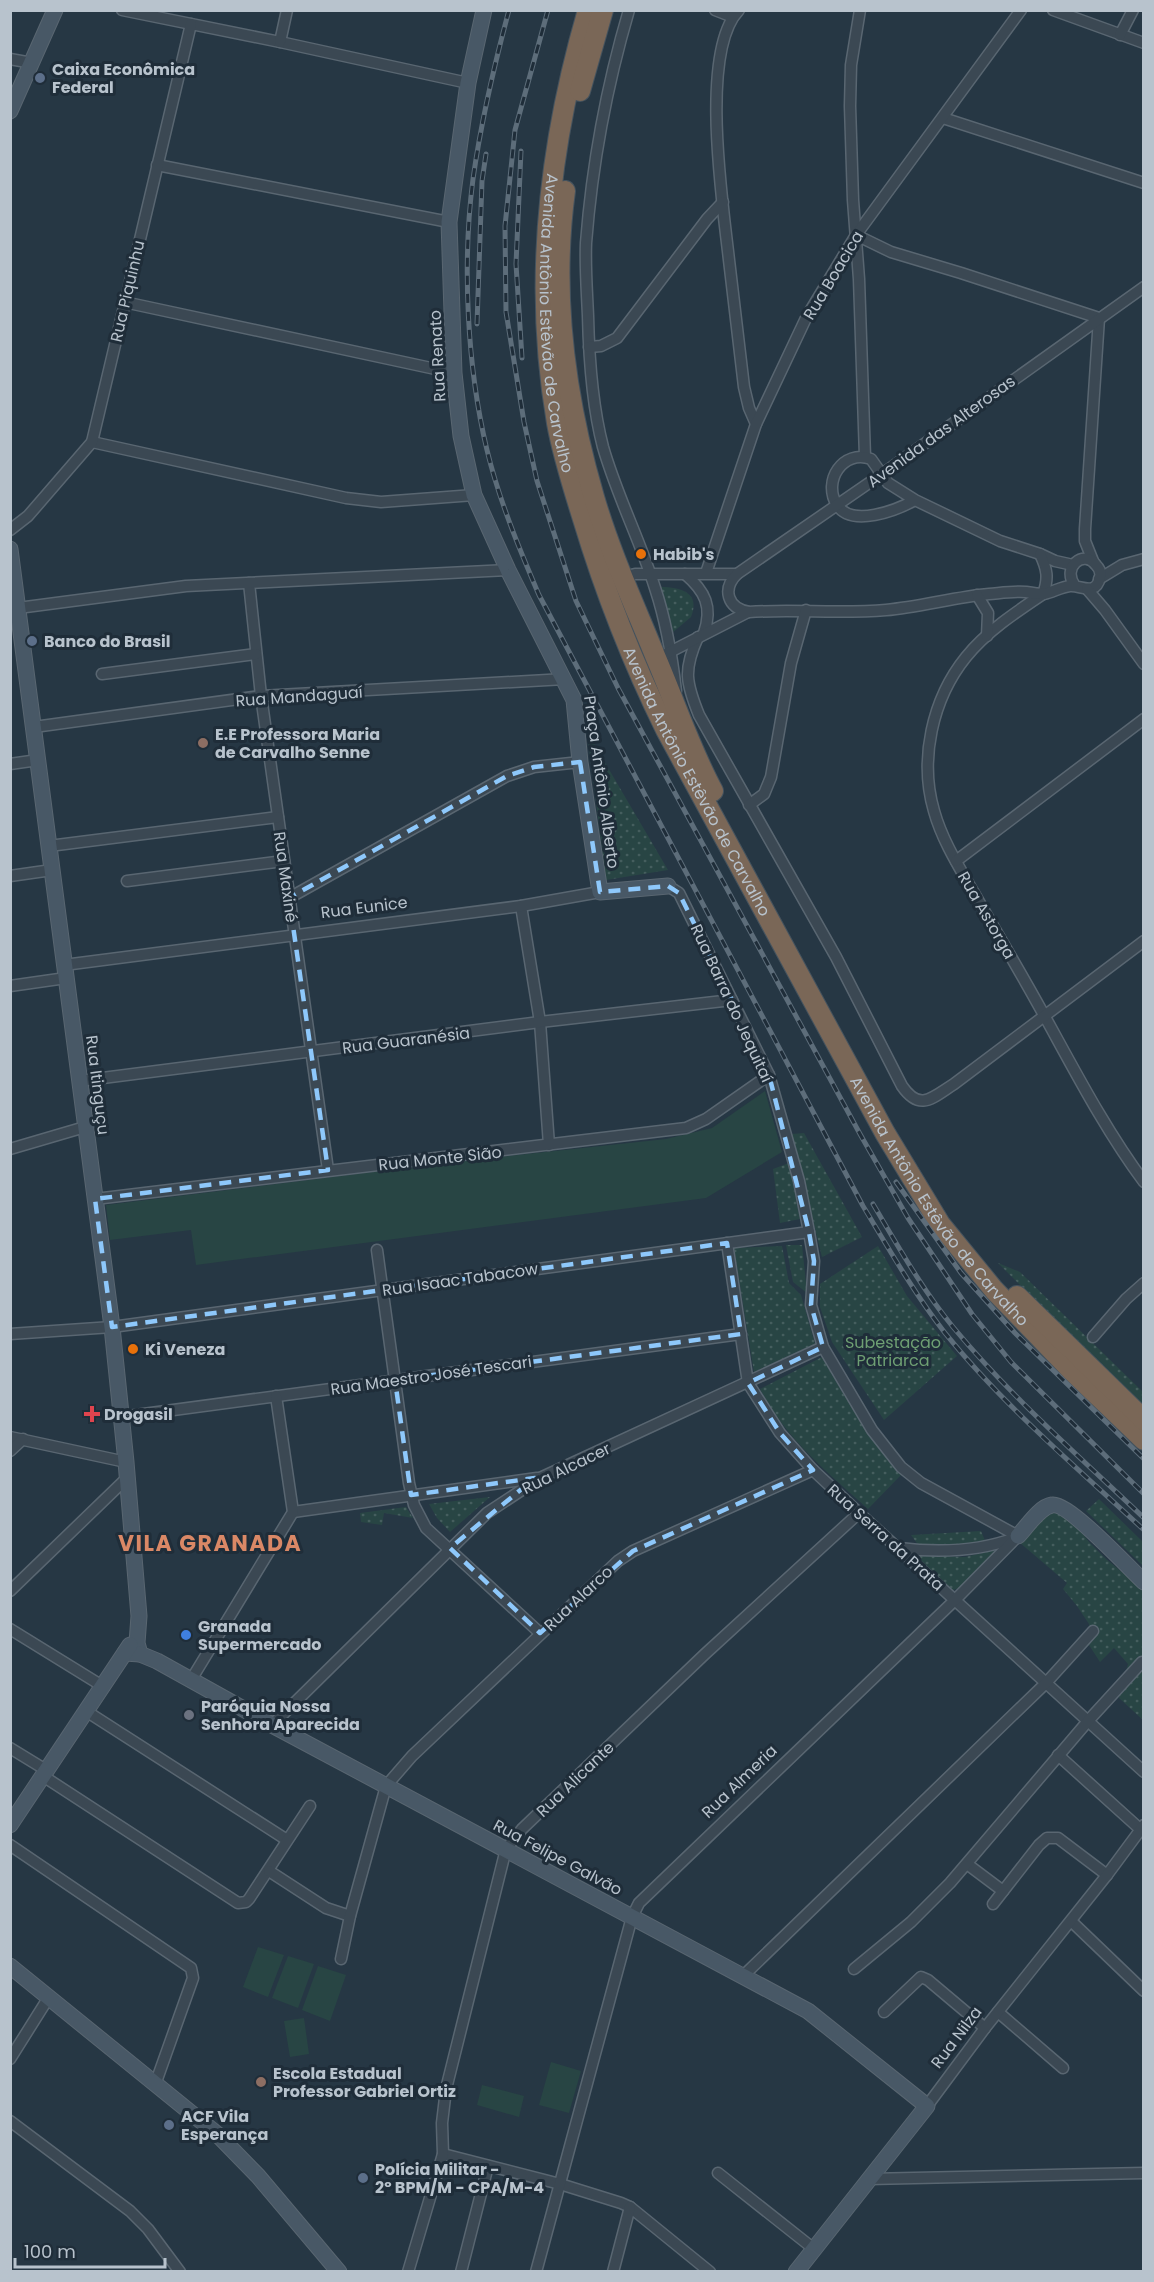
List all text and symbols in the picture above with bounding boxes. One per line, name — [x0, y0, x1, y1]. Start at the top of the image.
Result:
place label: Caixa Econômica Federal — [52, 58, 195, 99]
marker: Caixa Econômica Federal — [33, 71, 47, 85]
street label: Avenida Antônio Estêvão de Carvalho — [534, 172, 579, 475]
street label: Rua Boacica — [798, 226, 869, 324]
street label: Rua Piquinhu — [105, 238, 150, 344]
street label: Rua Renato — [424, 310, 451, 402]
street label: Avenida das Alterosas — [862, 370, 1020, 493]
place label: Habib's — [653, 543, 715, 566]
marker: Habib's — [634, 547, 648, 561]
place label: Banco do Brasil — [44, 630, 171, 653]
marker: Banco do Brasil — [25, 634, 39, 648]
street label: Avenida Antônio Estêvão de Carvalho — [618, 643, 776, 920]
street label: Rua Mandaguaí — [235, 681, 363, 712]
street label: Praça Antônio Alberto — [578, 694, 625, 870]
place label: E.E Professora Maria de Carvalho Senne — [215, 723, 380, 764]
marker: E.E Professora Maria de Carvalho Senne — [196, 736, 210, 750]
street label: Rua Maxiné — [268, 830, 303, 924]
street label: Rua Astorga — [952, 867, 1021, 963]
street label: Rua Eunice — [319, 891, 409, 924]
street label: Rua Barra do Jequitaí — [685, 920, 778, 1086]
street label: Rua Guaranésia — [341, 1021, 471, 1060]
street label: Rua Itinguçu — [80, 1034, 115, 1136]
street label: Avenida Antônio Estêvão de Carvalho — [844, 1072, 1034, 1331]
street label: Rua Monte Sião — [377, 1141, 503, 1176]
street label: Rua Isaac Tabacow — [381, 1257, 539, 1302]
park label: Subestação Patriarca — [845, 1331, 941, 1372]
place label: Ki Veneza — [145, 1338, 225, 1361]
marker: Ki Veneza — [126, 1342, 140, 1356]
street label: Rua Maestro José Tescari — [329, 1350, 533, 1401]
place label: Drogasil — [104, 1403, 173, 1426]
marker: Drogasil — [85, 1407, 99, 1421]
street label: Rua Alcacer — [518, 1437, 614, 1500]
street label: Rua Serra da Prata — [822, 1479, 949, 1596]
district label: VILA GRANADA — [118, 1528, 302, 1559]
street label: Rua Alarco — [539, 1560, 618, 1636]
place label: Granada Supermercado — [198, 1615, 321, 1656]
marker: Granada Supermercado — [179, 1628, 193, 1642]
place label: Paróquia Nossa Senhora Aparecida — [201, 1695, 360, 1736]
marker: Paróquia Nossa Senhora Aparecida — [182, 1708, 196, 1722]
street label: Rua Alicante — [531, 1736, 619, 1822]
street label: Rua Almeria — [697, 1739, 782, 1823]
street label: Rua Felipe Galvão — [489, 1814, 626, 1901]
street label: Rua Nilza — [925, 2002, 987, 2073]
place label: Escola Estadual Professor Gabriel Ortiz — [273, 2062, 456, 2103]
marker: Escola Estadual Professor Gabriel Ortiz — [254, 2075, 268, 2089]
place label: ACF Vila Esperança — [181, 2105, 268, 2146]
marker: ACF Vila Esperança — [162, 2118, 176, 2132]
place label: Polícia Militar - 2º BPM/M - CPA/M-4 — [375, 2158, 544, 2199]
marker: Polícia Militar - 2º BPM/M - CPA/M-4 — [356, 2171, 370, 2185]
scale bar — [15, 2231, 165, 2269]
text: 100 m — [24, 2239, 76, 2264]

